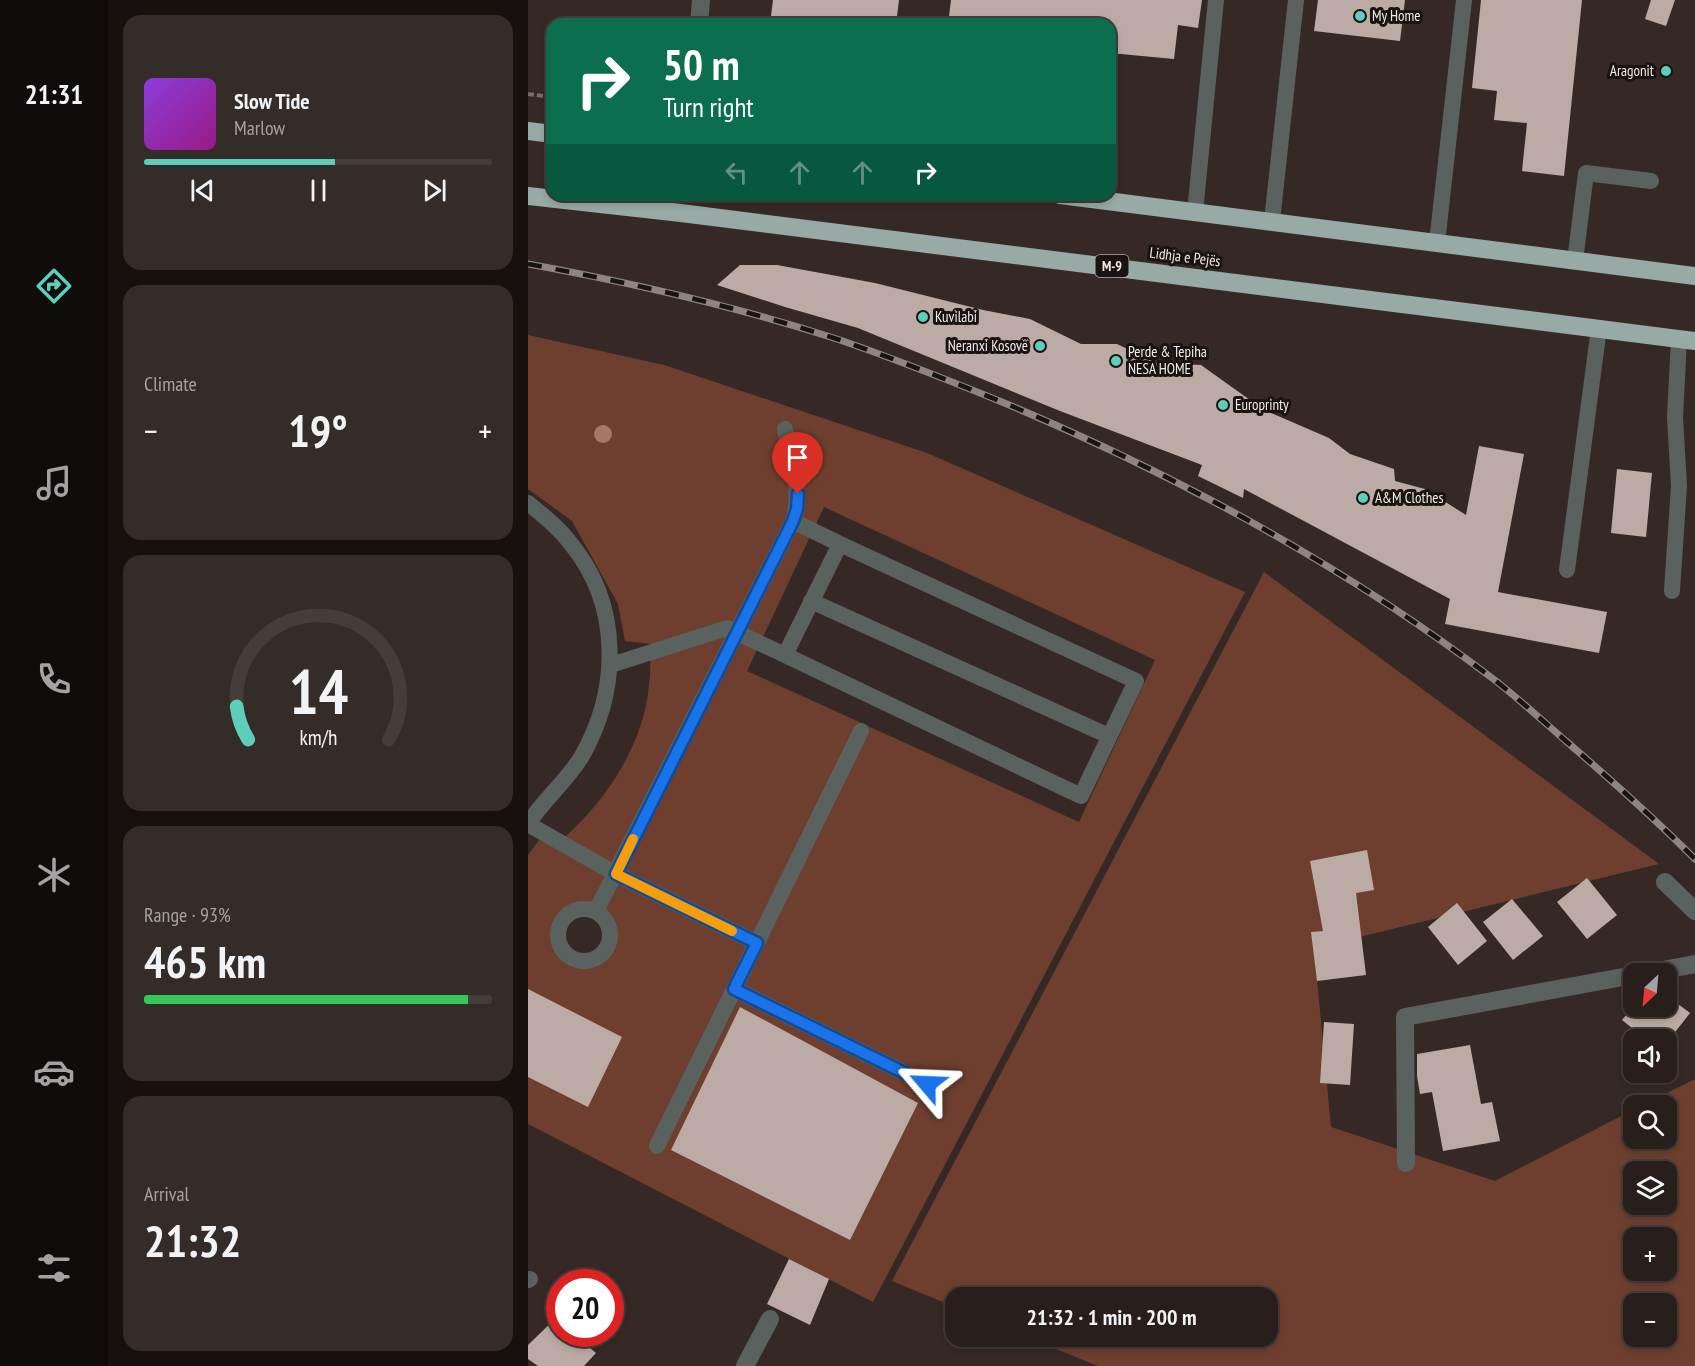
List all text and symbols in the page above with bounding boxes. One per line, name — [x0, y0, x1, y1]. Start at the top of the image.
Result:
place label: My Home — [1372, 6, 1420, 25]
marker: My Home — [1353, 9, 1367, 23]
text: 50 m — [663, 37, 740, 92]
icon: right — [564, 42, 642, 120]
place label: Aragonit — [1610, 61, 1654, 80]
marker: Aragonit — [1659, 64, 1673, 78]
text: 21:31 — [25, 77, 83, 111]
text: Slow Tide — [234, 87, 310, 115]
text: Turn right — [663, 90, 754, 124]
text: Marlow — [234, 115, 285, 141]
icon: left — [720, 156, 753, 189]
icon: ahead — [783, 156, 816, 189]
icon: ahead — [846, 156, 879, 189]
icon: right — [909, 156, 942, 189]
icon: previous — [186, 174, 219, 207]
icon: pause — [302, 174, 335, 207]
icon: next — [418, 174, 451, 207]
street label: Lidhja e Pejës — [1148, 243, 1222, 270]
road number: M-9 — [1096, 255, 1128, 277]
icon: directions — [33, 265, 75, 307]
place label: Kuvilabi — [935, 307, 977, 326]
marker: Kuvilabi — [916, 310, 930, 324]
place label: Neranxi Kosovë — [948, 336, 1028, 355]
marker: Neranxi Kosovë — [1033, 339, 1047, 353]
place label: Perde & Tepiha NESA HOME — [1128, 342, 1207, 378]
marker: Perde & Tepiha NESA HOME — [1109, 354, 1123, 368]
text: Climate — [144, 371, 197, 397]
place label: Europrinty — [1235, 395, 1289, 414]
marker: Europrinty — [1216, 398, 1230, 412]
text: 19° — [288, 401, 348, 459]
text: − — [144, 409, 158, 452]
text: + — [478, 409, 492, 452]
pin — [772, 432, 823, 494]
icon: arrive — [781, 441, 814, 474]
icon: music — [33, 462, 75, 504]
place label: A&M Clothes — [1375, 488, 1444, 507]
marker: A&M Clothes — [1356, 491, 1370, 505]
text: 14 — [288, 650, 348, 731]
icon: phone — [33, 658, 75, 700]
text: km/h — [299, 723, 337, 751]
icon: climate — [33, 854, 75, 896]
text: Range · 93% — [144, 902, 231, 928]
text: 465 km — [144, 932, 266, 990]
north arrow — [1623, 963, 1677, 1017]
map controls — [1623, 963, 1677, 1347]
button: sound — [1623, 1029, 1677, 1083]
icon: car — [33, 1051, 75, 1093]
position arrow — [895, 1052, 959, 1116]
button: search — [1623, 1095, 1677, 1149]
button: layers — [1623, 1161, 1677, 1215]
text: Arrival — [144, 1181, 189, 1207]
text: 21:32 — [144, 1211, 241, 1269]
button: + — [1623, 1227, 1677, 1281]
icon: filters — [33, 1247, 75, 1289]
speed limit sign: 20 — [546, 1269, 624, 1347]
button: − — [1623, 1293, 1677, 1347]
text: 21:32 · 1 min · 200 m — [1026, 1303, 1197, 1331]

